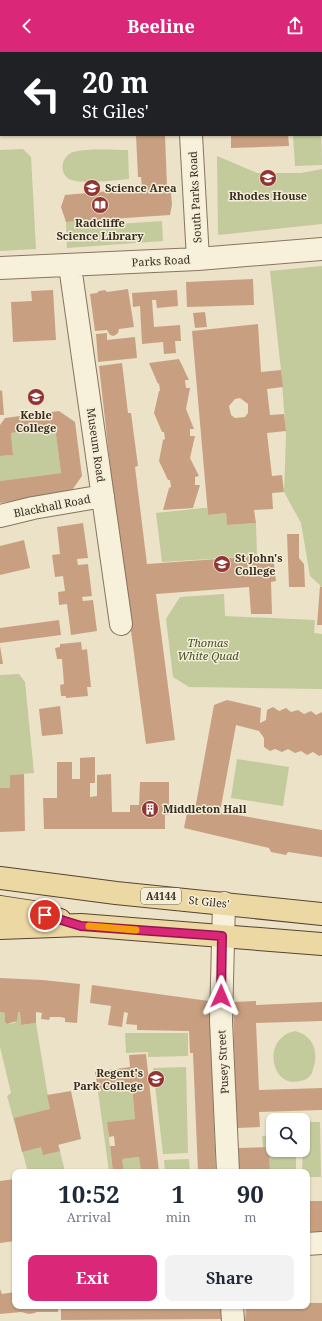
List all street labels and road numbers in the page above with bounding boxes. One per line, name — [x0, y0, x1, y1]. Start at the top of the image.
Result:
street label: South Parks Road — [185, 151, 204, 243]
street label: Parks Road — [131, 251, 191, 270]
street label: Museum Road — [84, 407, 109, 483]
street label: Blackhall Road — [12, 491, 92, 520]
road number: A4144 — [141, 888, 181, 904]
street label: St Giles' — [188, 892, 230, 911]
street label: Pusey Street — [213, 1029, 232, 1094]

